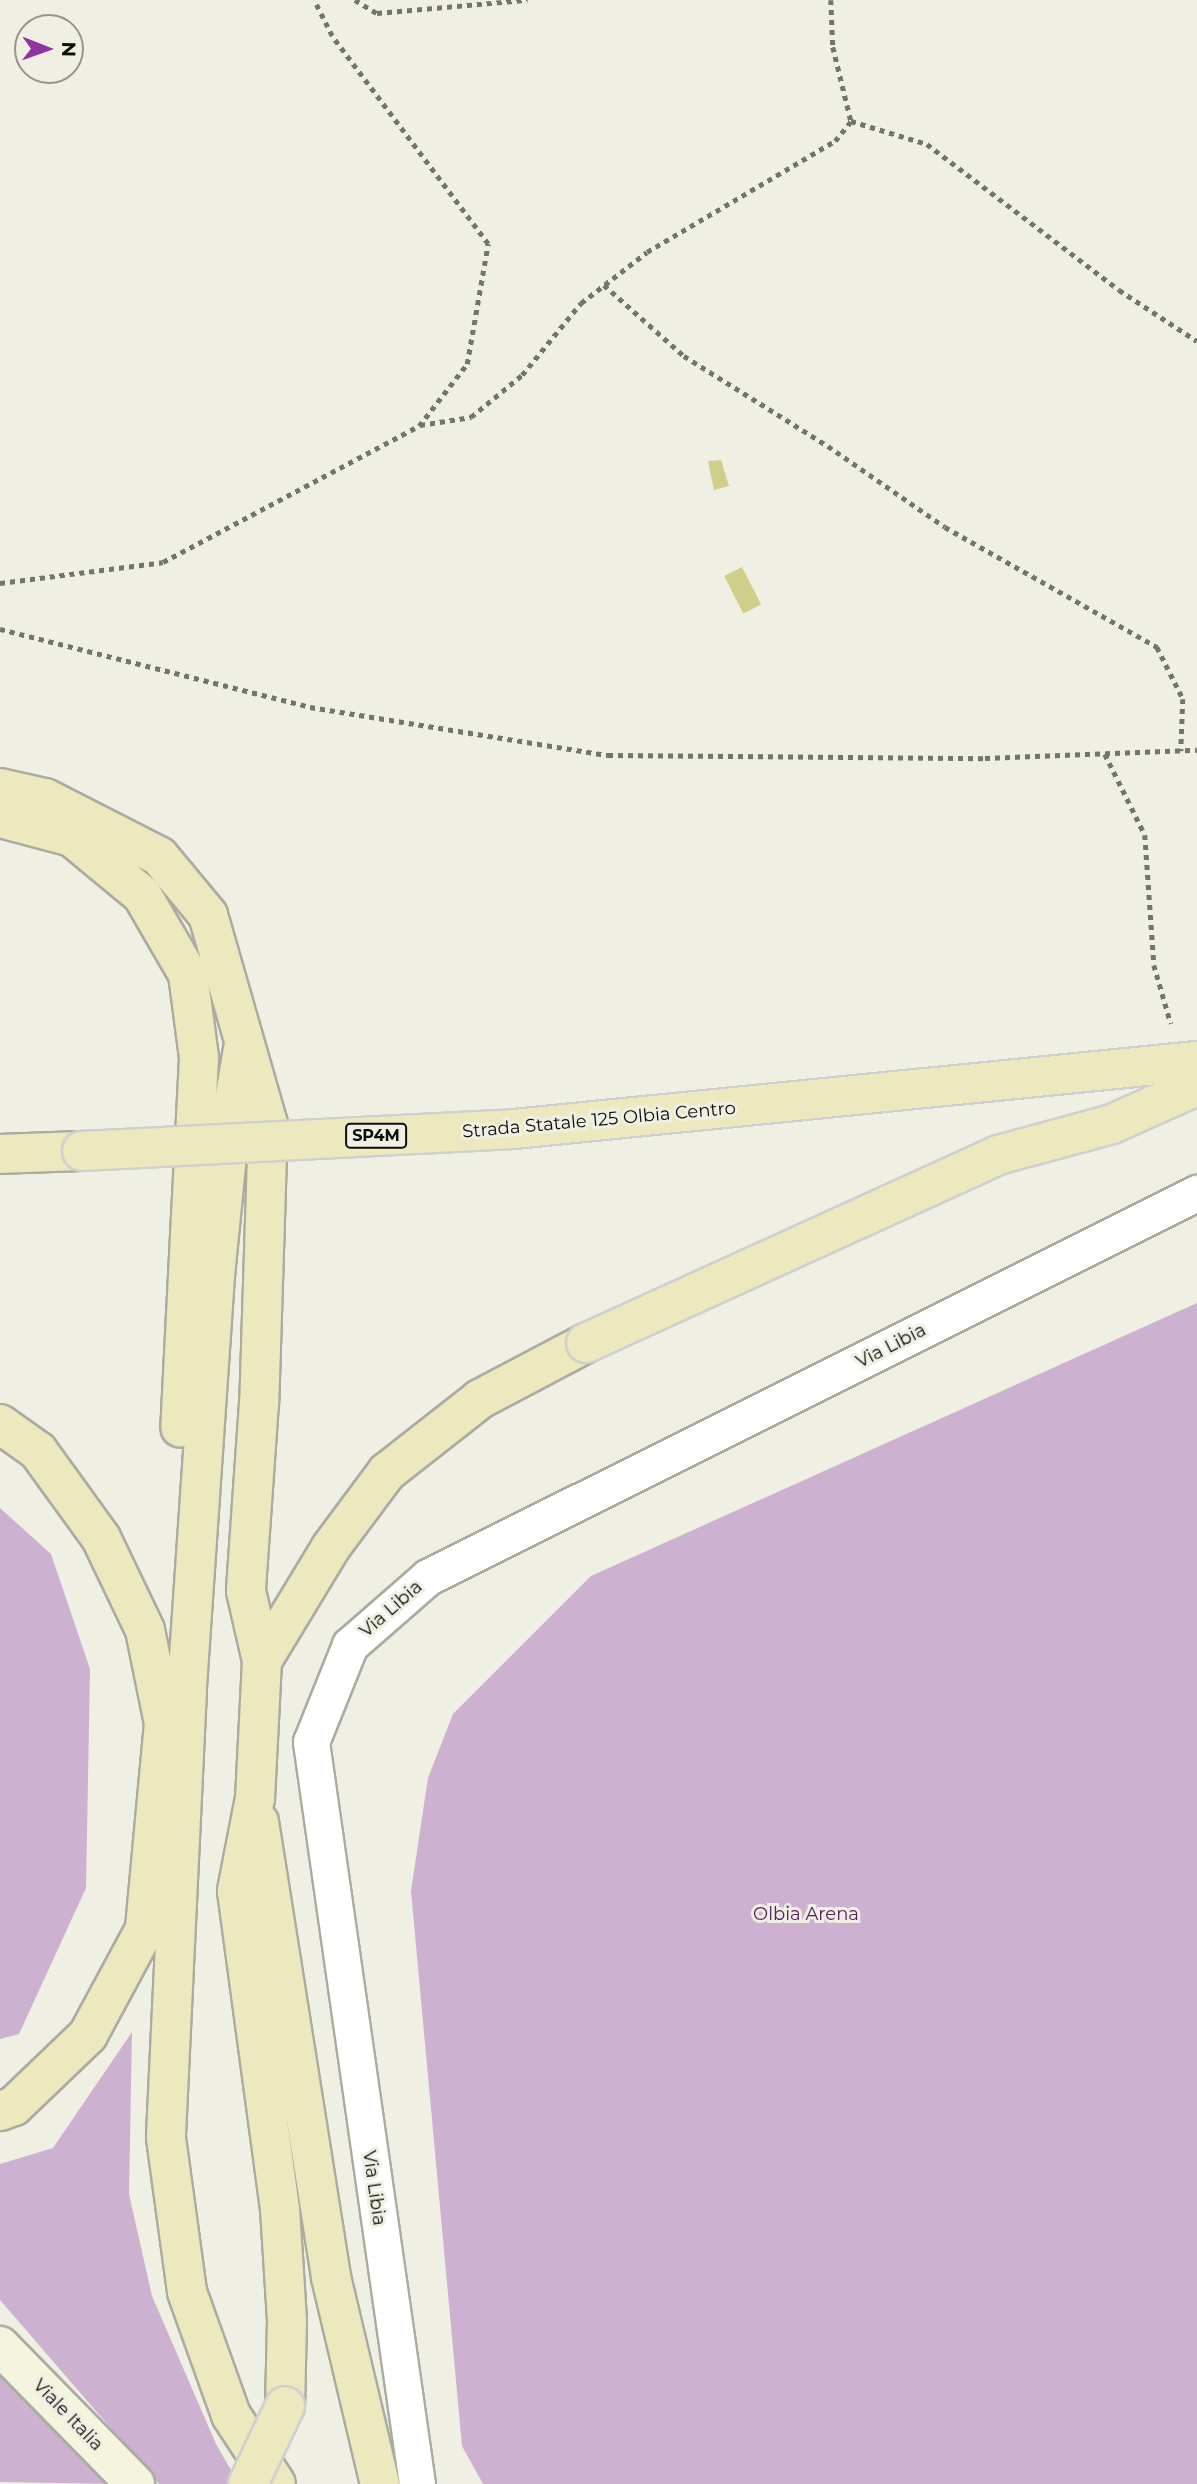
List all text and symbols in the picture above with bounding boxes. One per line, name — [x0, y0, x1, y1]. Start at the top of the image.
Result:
north arrow — [14, 14, 84, 84]
text: N — [57, 41, 80, 57]
street label: Strada Statale 125 Olbia Centro — [461, 1097, 737, 1143]
road number: SP4M — [344, 1124, 408, 1148]
street label: Via Libia — [852, 1319, 930, 1373]
street label: Via Libia — [355, 1576, 427, 1642]
park label: Olbia Arena — [753, 1903, 859, 1925]
street label: Via Libia — [358, 2149, 390, 2227]
street label: Viale Italia — [28, 2375, 108, 2455]

